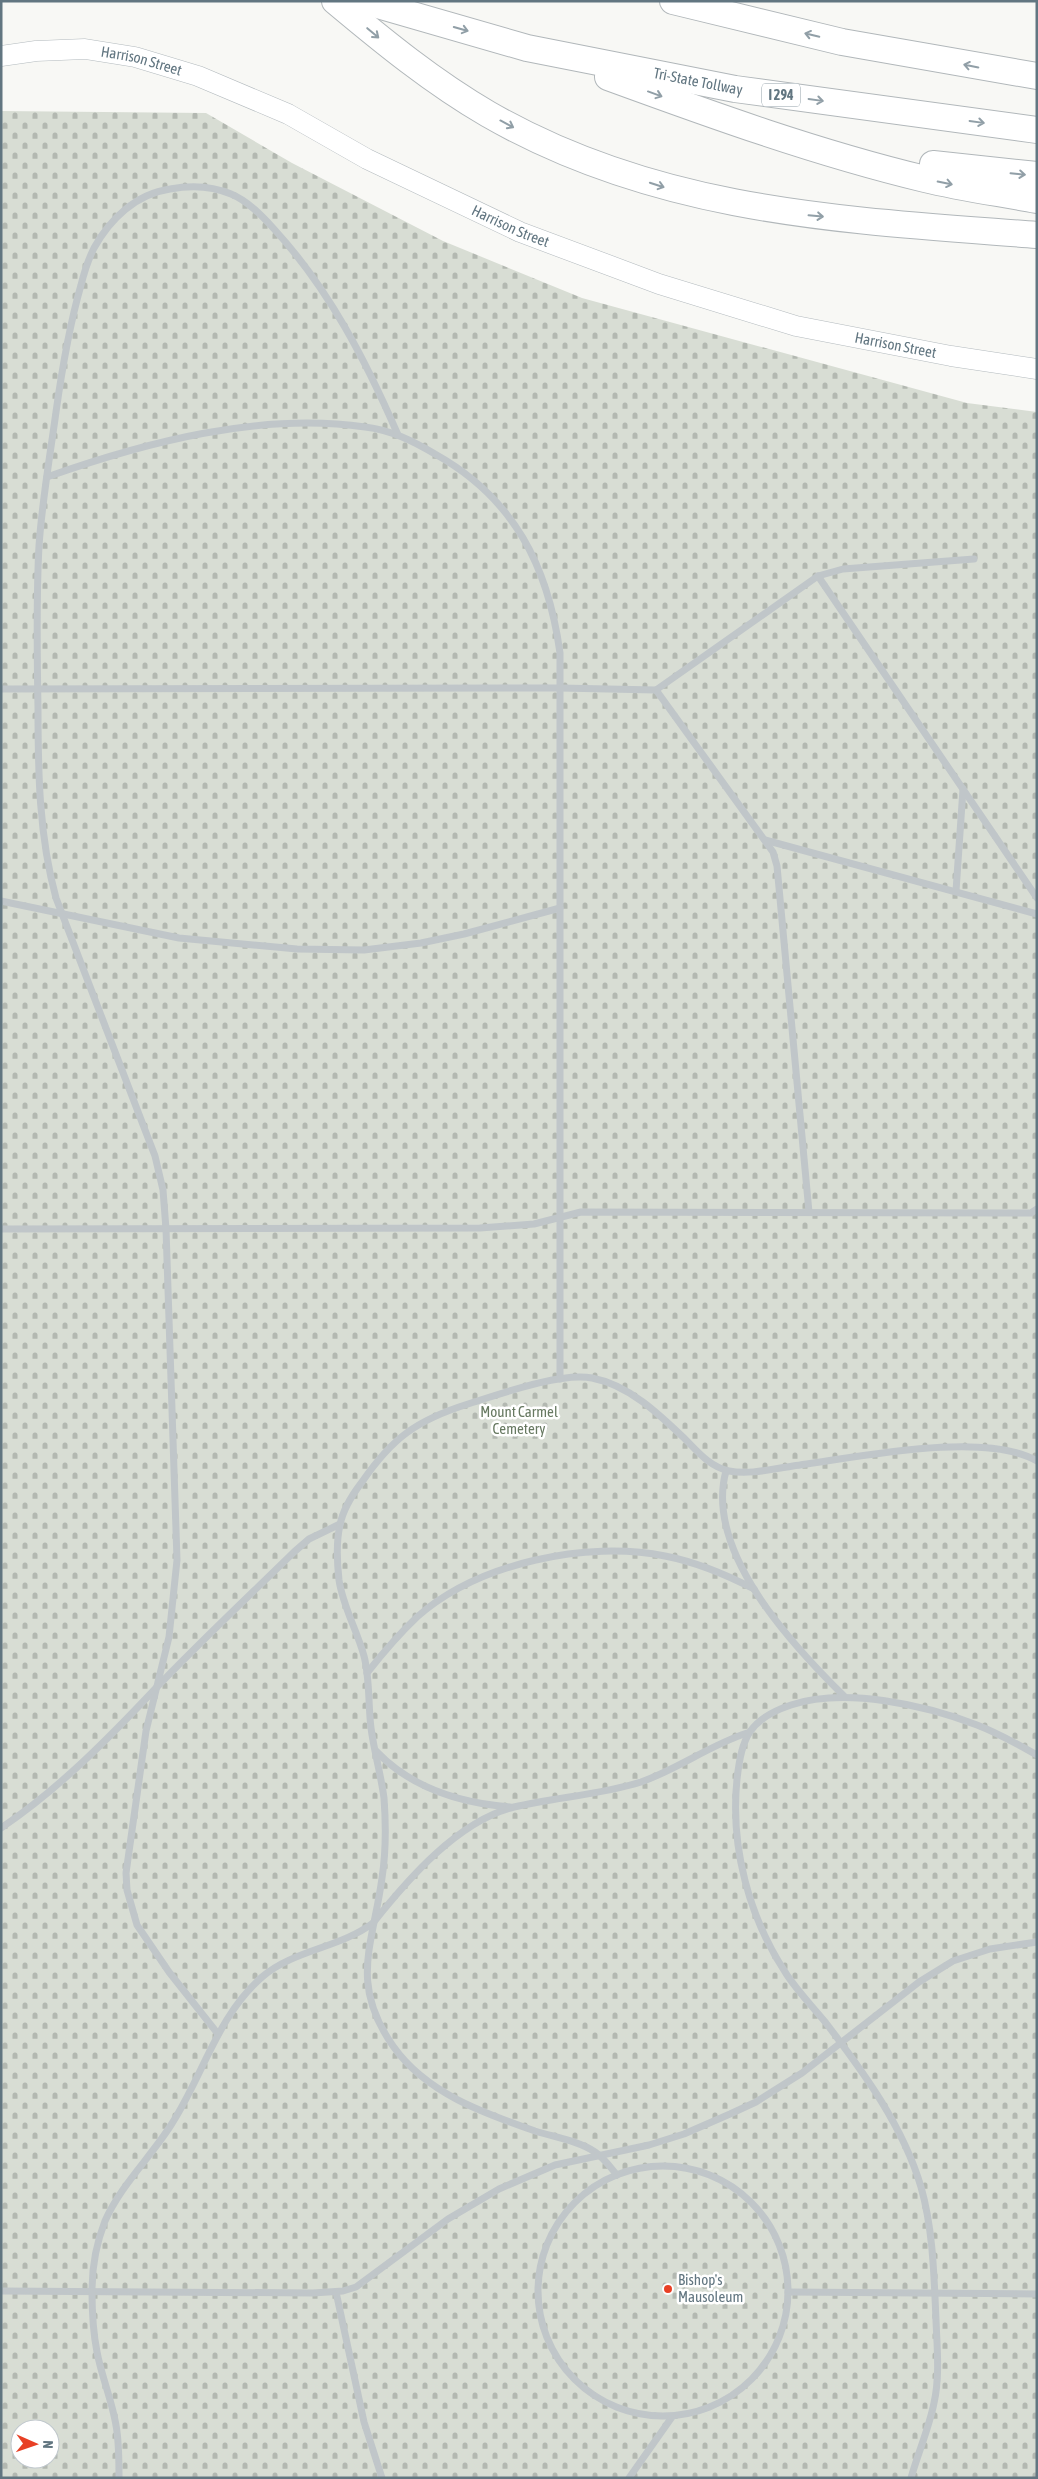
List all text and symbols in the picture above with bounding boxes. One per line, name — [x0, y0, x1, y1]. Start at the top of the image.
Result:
one-way arrow — [453, 25, 469, 35]
one-way arrow — [366, 27, 379, 38]
one-way arrow — [804, 30, 820, 39]
street label: Harrison Street — [100, 43, 184, 79]
one-way arrow — [964, 60, 980, 70]
street label: Tri-State Tollway — [652, 64, 744, 98]
road number: I 294 — [762, 84, 800, 106]
one-way arrow — [647, 90, 662, 99]
one-way arrow — [808, 95, 824, 105]
one-way arrow — [969, 117, 985, 127]
one-way arrow — [499, 119, 514, 129]
one-way arrow — [1010, 169, 1026, 179]
one-way arrow — [936, 179, 952, 188]
one-way arrow — [648, 181, 664, 190]
street label: Harrison Street — [469, 201, 552, 250]
one-way arrow — [808, 211, 824, 221]
street label: Harrison Street — [853, 329, 938, 361]
park label: Mount Carmel Cemetery — [480, 1403, 558, 1437]
place label: Bishop's Mausoleum — [678, 2271, 743, 2305]
marker: Bishop's Mausoleum — [662, 2283, 674, 2295]
north arrow — [10, 2419, 60, 2469]
text: N — [40, 2440, 56, 2449]

